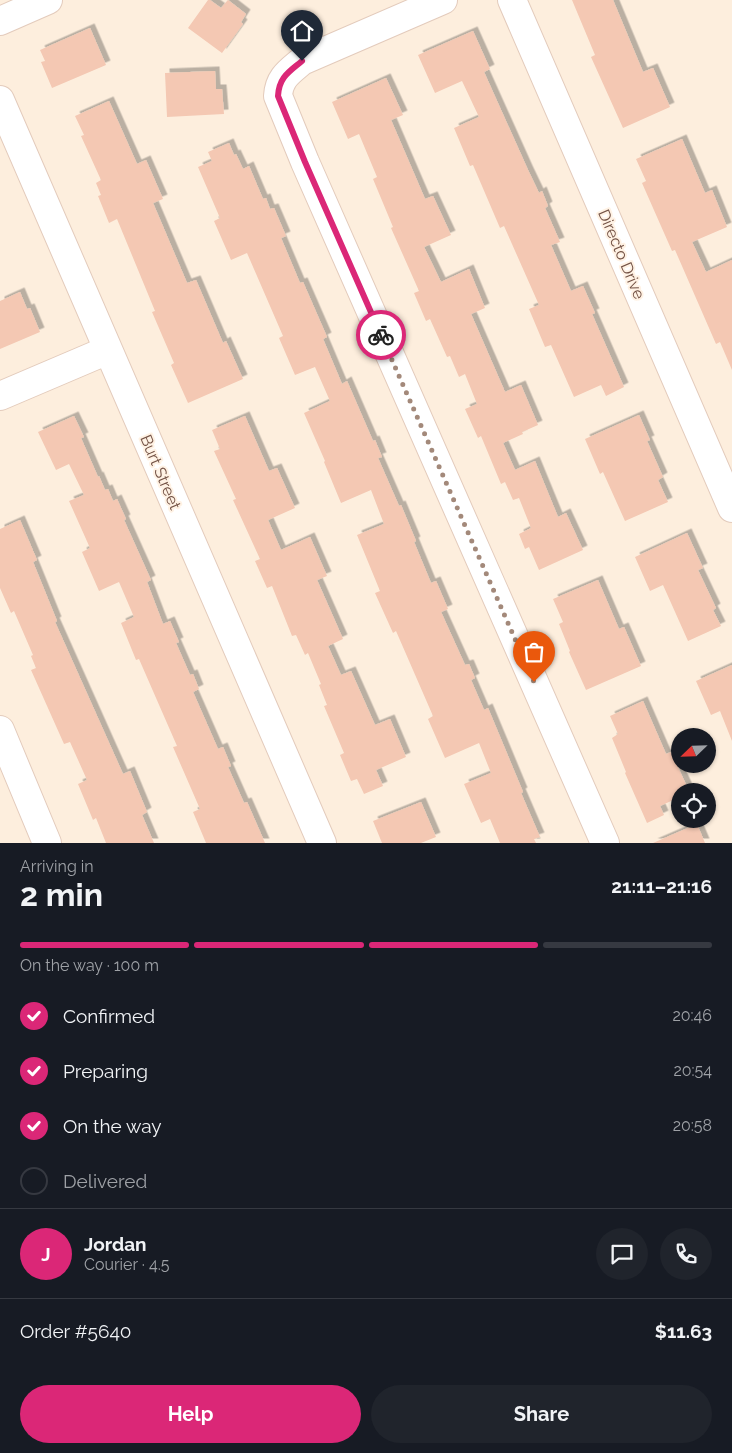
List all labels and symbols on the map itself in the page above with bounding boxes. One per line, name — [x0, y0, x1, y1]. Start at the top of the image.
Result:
pin — [281, 10, 323, 61]
street label: Directo Drive — [594, 207, 649, 302]
courier — [356, 310, 406, 360]
street label: Burt Street — [136, 432, 185, 513]
pin — [513, 631, 555, 682]
north arrow — [671, 728, 716, 772]

